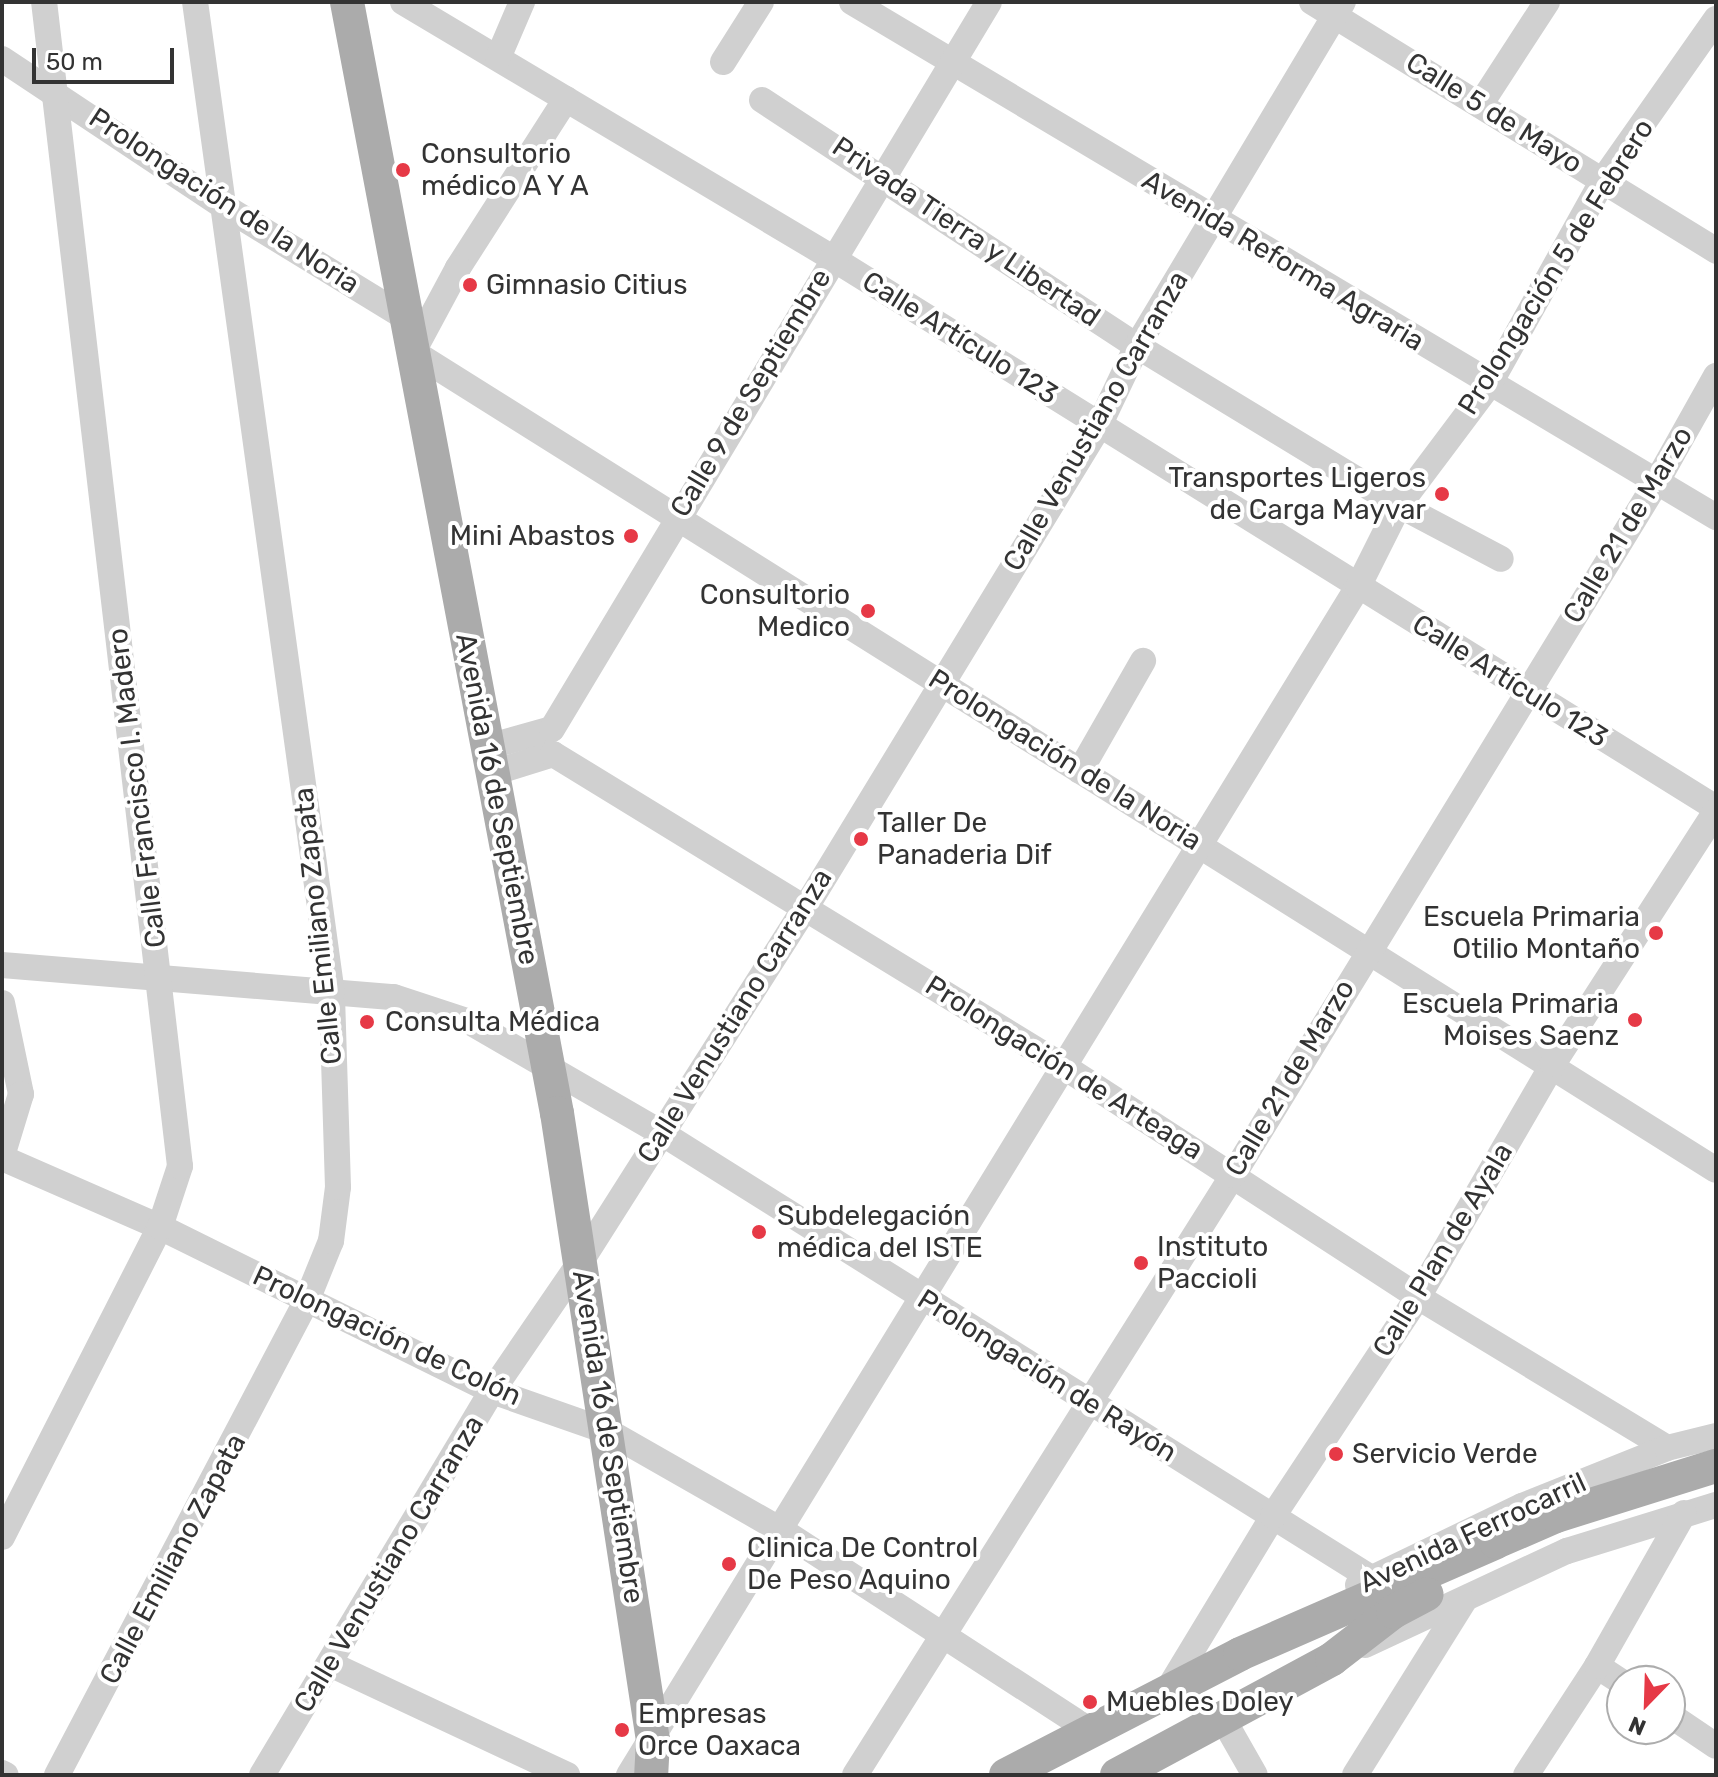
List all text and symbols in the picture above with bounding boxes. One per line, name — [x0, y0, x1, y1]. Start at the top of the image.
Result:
scale bar — [36, 32, 178, 82]
street label: Calle 5 de Mayo — [1400, 45, 1588, 181]
text: 50 m — [46, 48, 103, 76]
street label: Prolongación de la Noria — [83, 101, 365, 301]
street label: Prolongación 5 de Febrero — [1451, 113, 1661, 421]
street label: Privada Tierra y Libertad — [825, 129, 1107, 335]
place label: Consultorio médico A Y A — [421, 137, 593, 203]
marker: Consultorio médico A Y A — [392, 159, 414, 181]
street label: Avenida Reforma Agraria — [1136, 163, 1430, 359]
street label: Calle 9 de Septiembre — [664, 263, 838, 523]
street label: Calle Artículo 123 — [856, 264, 1064, 412]
street label: Calle Venustiano Carranza — [996, 265, 1196, 577]
place label: Gimnasio Citius — [486, 268, 687, 302]
marker: Gimnasio Citius — [461, 276, 479, 294]
street label: Calle 21 de Marzo — [1556, 421, 1700, 629]
place label: Transportes Ligeros de Carga Mayvar — [1168, 461, 1426, 527]
marker: Transportes Ligeros de Carga Mayvar — [1433, 485, 1451, 503]
place label: Mini Abastos — [449, 519, 615, 553]
marker: Mini Abastos — [622, 527, 640, 545]
place label: Consultorio Medico — [700, 578, 850, 644]
marker: Consultorio Medico — [857, 600, 879, 622]
street label: Calle Artículo 123 — [1406, 607, 1614, 755]
street label: Calle Francisco I. Madero — [101, 626, 173, 950]
street label: Avenida 16 de Septiembre — [448, 630, 546, 968]
street label: Prolongación de la Noria — [922, 662, 1208, 858]
street label: Calle Emiliano Zapata — [287, 786, 349, 1066]
place label: Taller De Panaderia Dif — [877, 806, 1052, 872]
marker: Taller De Panaderia Dif — [852, 830, 870, 848]
street label: Calle Venustiano Carranza — [630, 862, 840, 1170]
place label: Escuela Primaria Otilio Montaño — [1423, 900, 1640, 966]
marker: Escuela Primaria Otilio Montaño — [1647, 924, 1665, 942]
street label: Prolongación de Arteaga — [919, 969, 1209, 1167]
street label: Calle 21 de Marzo — [1218, 974, 1362, 1182]
place label: Escuela Primaria Moises Saenz — [1402, 987, 1619, 1053]
place label: Consulta Médica — [385, 1005, 600, 1039]
marker: Consulta Médica — [356, 1011, 378, 1033]
marker: Escuela Primaria Moises Saenz — [1626, 1011, 1644, 1029]
street label: Calle Plan de Ayala — [1366, 1137, 1520, 1363]
place label: Subdelegación médica del ISTE — [777, 1199, 983, 1265]
marker: Subdelegación médica del ISTE — [748, 1221, 770, 1243]
place label: Instituto Paccioli — [1157, 1230, 1268, 1296]
marker: Instituto Paccioli — [1132, 1254, 1150, 1272]
street label: Prolongación de Colón — [247, 1259, 527, 1413]
street label: Avenida 16 de Septiembre — [565, 1268, 651, 1606]
street label: Prolongación de Rayón — [911, 1282, 1183, 1470]
street label: Calle Venustiano Carranza — [287, 1409, 491, 1719]
street label: Calle Emiliano Zapata — [93, 1428, 253, 1690]
place label: Servicio Verde — [1352, 1437, 1538, 1471]
marker: Servicio Verde — [1327, 1445, 1345, 1463]
street label: Avenida Ferrocarril — [1354, 1466, 1592, 1600]
place label: Clinica De Control De Peso Aquino — [747, 1531, 978, 1597]
marker: Clinica De Control De Peso Aquino — [718, 1553, 740, 1575]
north arrow — [1606, 1665, 1686, 1745]
place label: Muebles Doley — [1106, 1685, 1294, 1719]
marker: Muebles Doley — [1081, 1693, 1099, 1711]
place label: Empresas Orce Oaxaca — [638, 1697, 801, 1763]
text: N — [1625, 1710, 1650, 1741]
marker: Empresas Orce Oaxaca — [613, 1721, 631, 1739]

